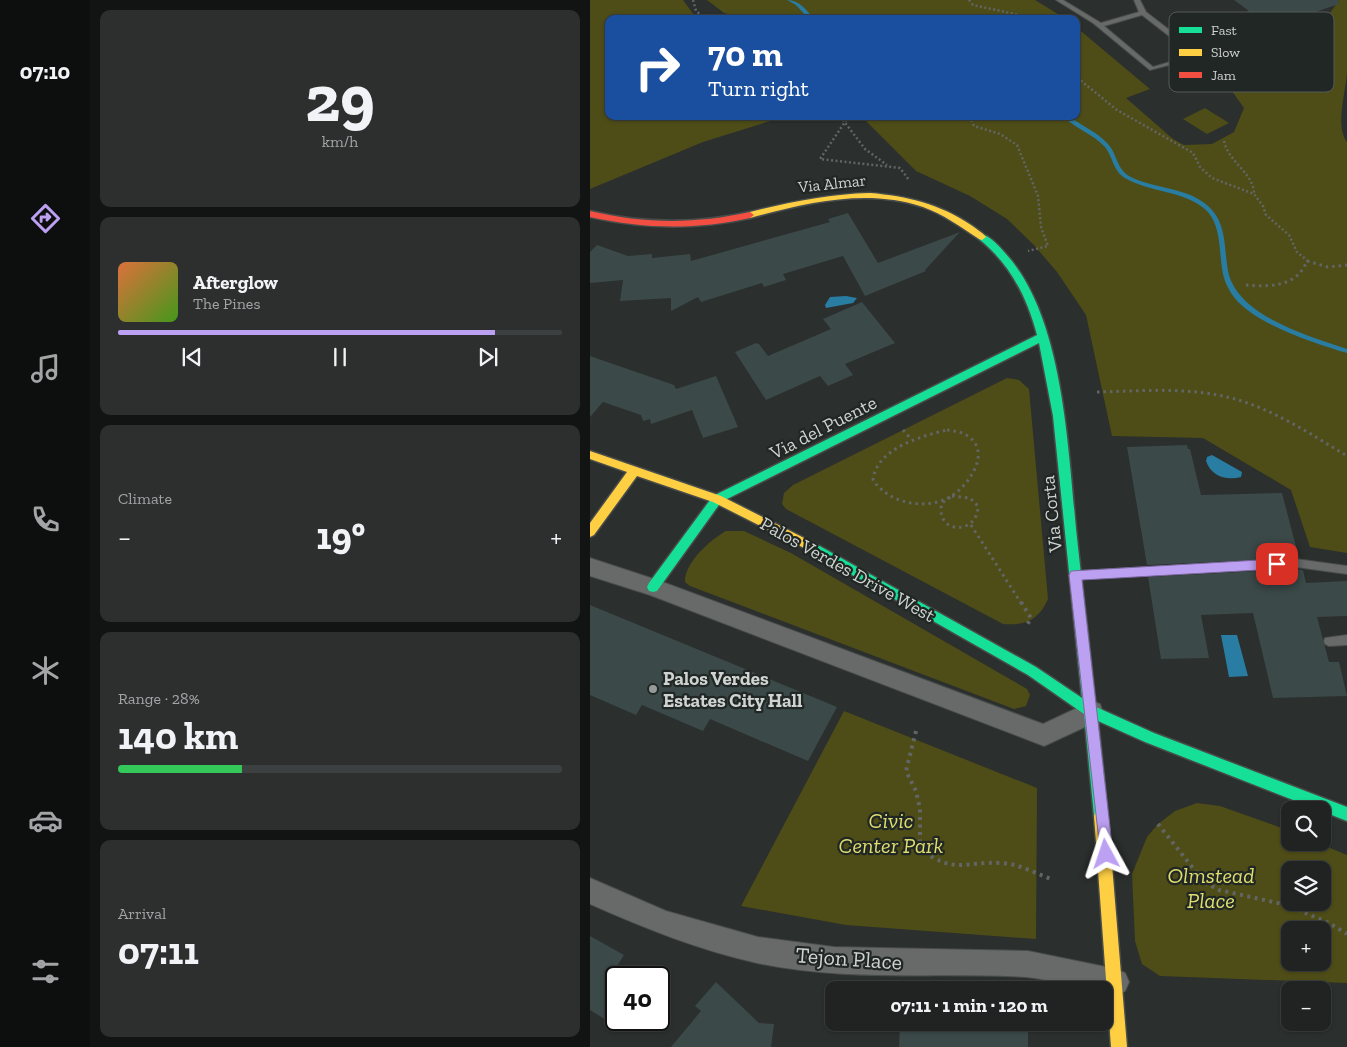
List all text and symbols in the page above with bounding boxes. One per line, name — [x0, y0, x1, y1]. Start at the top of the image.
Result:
legend — [1169, 12, 1334, 92]
text: Fast — [1211, 22, 1238, 39]
text: 70 m — [708, 33, 783, 75]
icon: right — [625, 35, 690, 100]
text: Slow — [1211, 44, 1240, 61]
text: 07:10 — [20, 58, 70, 85]
text: 29 — [305, 60, 375, 138]
text: Jam — [1211, 67, 1236, 84]
text: Turn right — [708, 75, 809, 102]
text: km/h — [322, 132, 358, 151]
street label: Via Almar — [796, 170, 867, 197]
icon: directions — [28, 201, 63, 236]
text: Afterglow — [193, 271, 278, 294]
text: The Pines — [193, 294, 260, 313]
icon: previous — [178, 343, 206, 371]
icon: pause — [326, 343, 354, 371]
icon: next — [474, 343, 502, 371]
icon: music — [28, 351, 63, 386]
street label: Via del Puente — [765, 391, 881, 465]
street label: Via Corta — [1036, 474, 1067, 554]
text: Climate — [118, 489, 172, 508]
icon: phone — [28, 502, 63, 537]
street label: Palos Verdes Drive West — [756, 512, 939, 627]
text: 19° — [316, 513, 365, 559]
text: − — [118, 521, 131, 554]
text: + — [550, 521, 562, 554]
pin — [1256, 543, 1298, 585]
icon: arrive — [1263, 550, 1291, 578]
icon: climate — [28, 653, 63, 688]
place label: Palos Verdes Estates City Hall — [663, 667, 803, 712]
marker: Palos Verdes Estates City Hall — [647, 683, 659, 695]
text: Range · 28% — [118, 689, 200, 708]
text: 140 km — [118, 713, 238, 759]
map controls — [1281, 801, 1331, 1031]
button: search — [1281, 801, 1331, 851]
icon: car — [28, 803, 63, 838]
park label: Civic Center Park — [839, 807, 944, 859]
position arrow — [1079, 827, 1131, 879]
button: layers — [1281, 861, 1331, 911]
park label: Olmstead Place — [1168, 862, 1254, 914]
text: Arrival — [118, 904, 166, 923]
button: + — [1281, 921, 1331, 971]
text: 07:11 — [118, 928, 199, 974]
street label: Tejon Place — [795, 941, 903, 976]
icon: filters — [28, 954, 63, 989]
speed limit sign: 40 — [605, 966, 670, 1031]
button: − — [1281, 981, 1331, 1031]
text: 07:11 · 1 min · 120 m — [890, 994, 1048, 1017]

